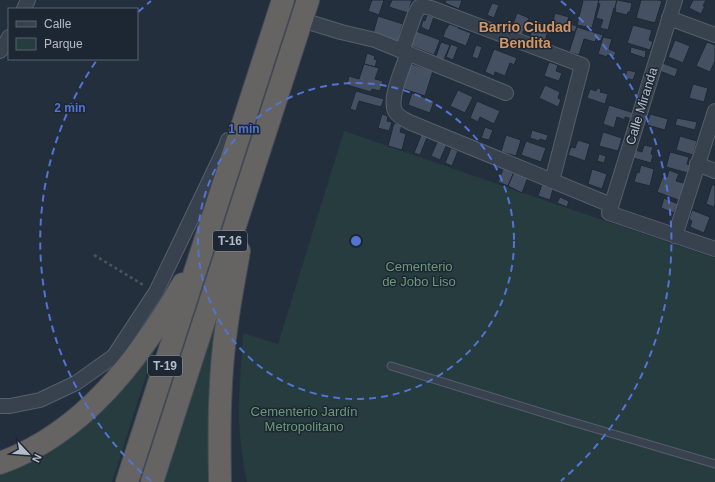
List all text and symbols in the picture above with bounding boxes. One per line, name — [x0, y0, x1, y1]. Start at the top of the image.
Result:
legend — [8, 8, 138, 60]
text: Calle — [44, 17, 72, 31]
district label: Barrio Ciudad Bendita — [479, 19, 571, 51]
text: Parque — [44, 37, 83, 51]
street label: Calle Miranda — [623, 65, 661, 147]
text: 2 min — [54, 101, 86, 115]
text: 1 min — [228, 122, 260, 136]
road number: T-16 — [213, 231, 247, 251]
centre of rings — [349, 234, 363, 248]
park label: Cementerio de Jobo Liso — [382, 259, 456, 289]
road number: T-19 — [148, 356, 182, 376]
park label: Cementerio Jardín Metropolitano — [251, 404, 357, 434]
north arrow — [8, 434, 48, 474]
text: N — [30, 452, 44, 465]

